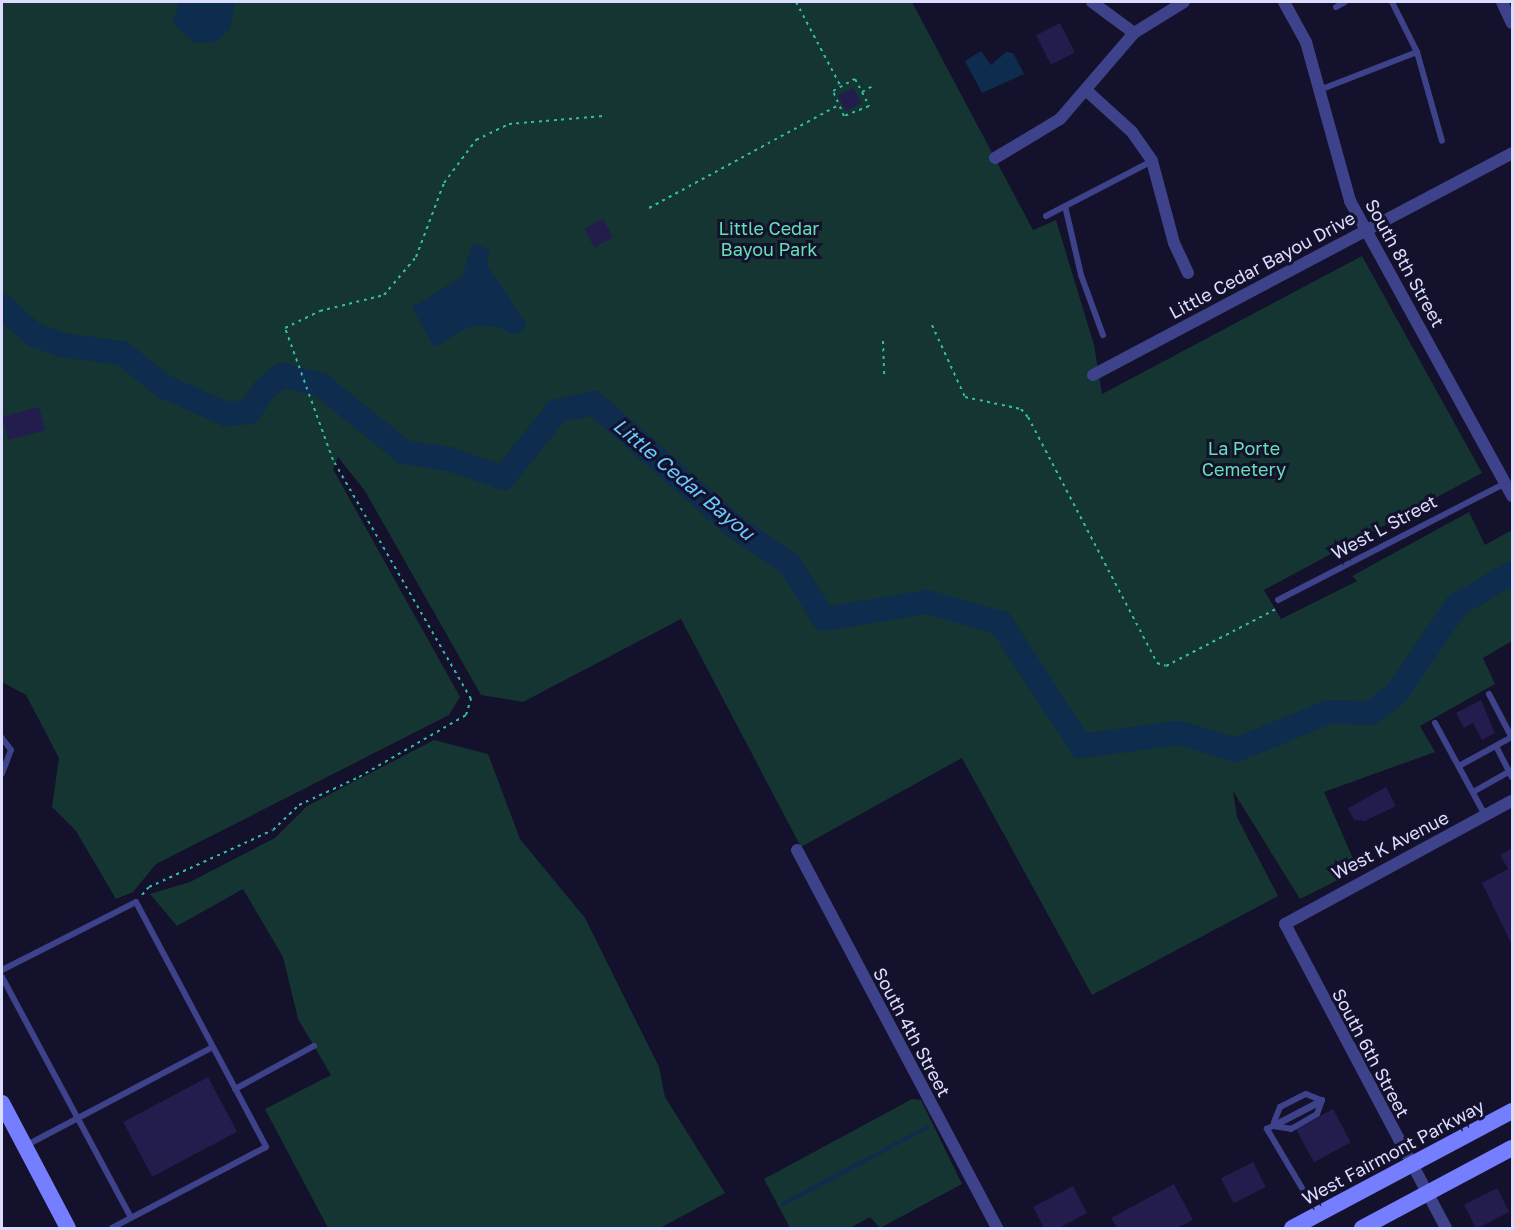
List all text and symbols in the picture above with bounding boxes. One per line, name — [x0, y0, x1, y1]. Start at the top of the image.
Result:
street label: South 8th Street — [1361, 195, 1449, 331]
street label: Little Cedar Bayou Drive — [1165, 207, 1359, 323]
park label: Little Cedar Bayou Park — [719, 218, 819, 260]
water label: Little Cedar Bayou — [609, 413, 759, 545]
park label: La Porte Cemetery — [1202, 438, 1286, 480]
street label: West L Street — [1328, 490, 1440, 564]
street label: West K Avenue — [1328, 806, 1452, 884]
street label: South 4th Street — [869, 964, 955, 1100]
street label: South 6th Street — [1328, 985, 1414, 1121]
street label: West Fairmont Parkway — [1298, 1095, 1488, 1209]

